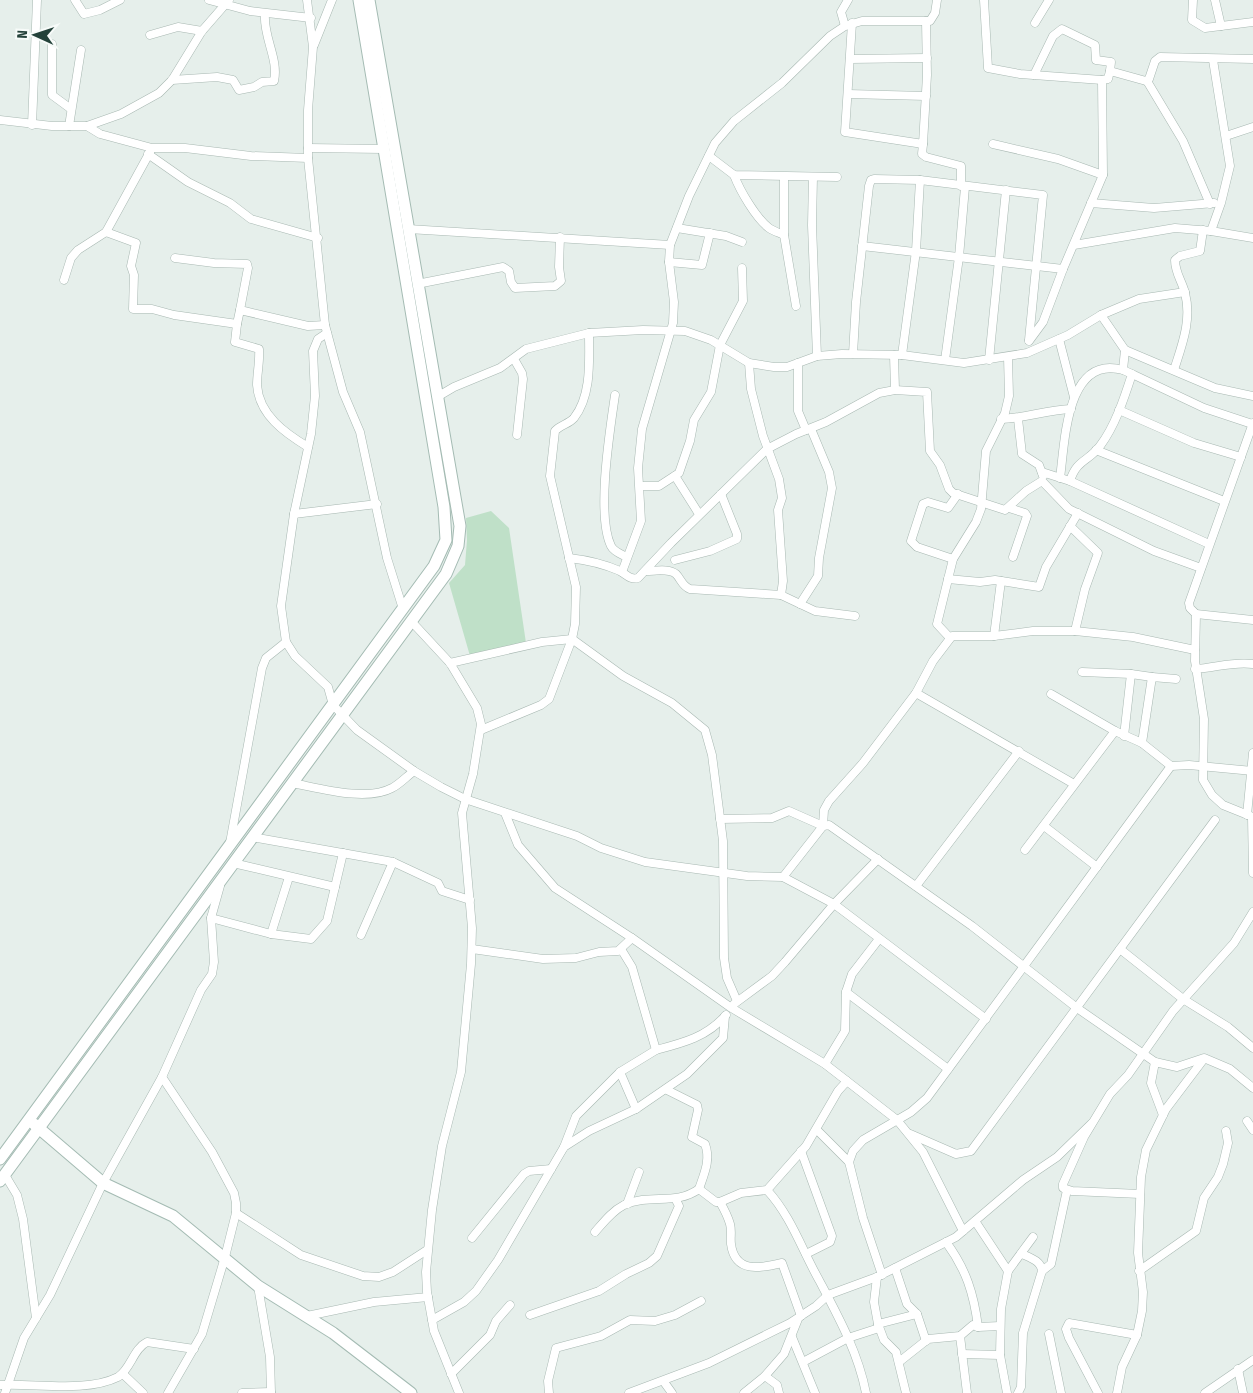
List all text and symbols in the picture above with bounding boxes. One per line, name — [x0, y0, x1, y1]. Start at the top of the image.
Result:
north arrow — [10, 10, 60, 60]
text: N — [14, 30, 31, 39]

